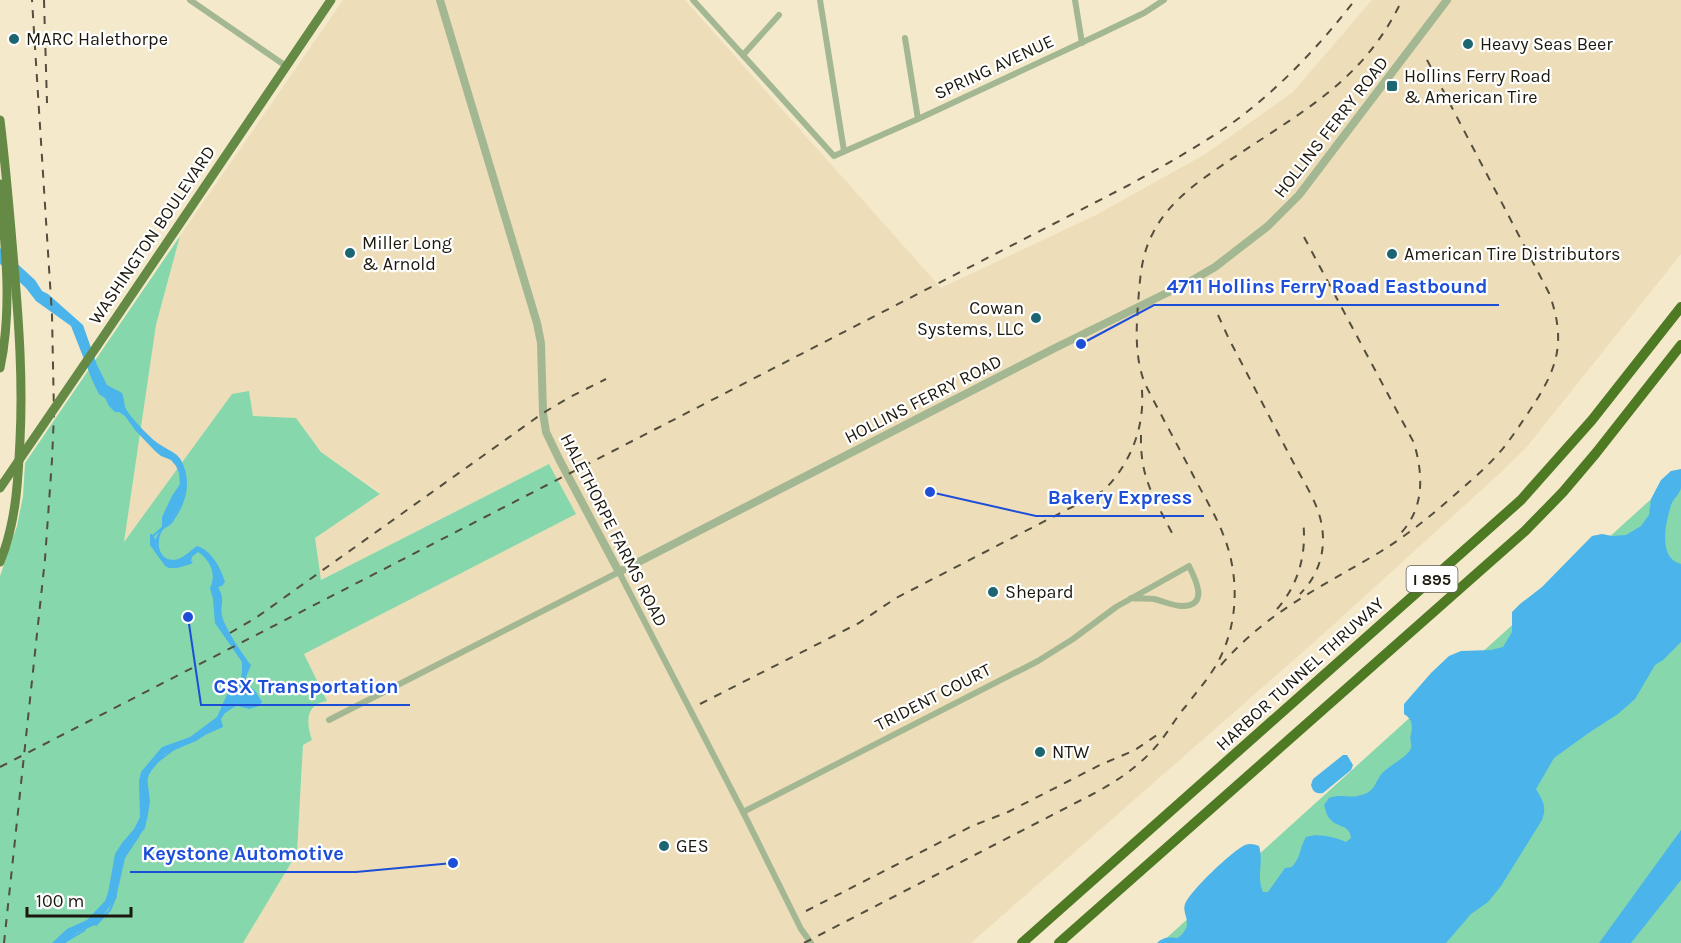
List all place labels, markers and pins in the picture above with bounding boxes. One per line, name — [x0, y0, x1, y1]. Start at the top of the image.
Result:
place label: MARC Halethorpe — [26, 28, 168, 50]
marker: MARC Halethorpe — [7, 32, 21, 46]
place label: Heavy Seas Beer — [1480, 33, 1613, 55]
marker: Heavy Seas Beer — [1461, 37, 1475, 51]
place label: Hollins Ferry Road & American Tire — [1404, 65, 1551, 108]
marker: Hollins Ferry Road & American Tire — [1385, 79, 1399, 93]
place label: Miller Long & Arnold — [362, 232, 452, 275]
place label: American Tire Distributors — [1404, 243, 1621, 265]
marker: Miller Long & Arnold — [343, 246, 357, 260]
marker: American Tire Distributors — [1385, 247, 1399, 261]
callout: 4711 Hollins Ferry Road Eastbound — [1154, 267, 1499, 305]
place label: Cowan Systems, LLC — [917, 297, 1024, 340]
marker: Cowan Systems, LLC — [1029, 311, 1043, 325]
callout: Bakery Express — [1036, 478, 1204, 516]
place label: Shepard — [1005, 581, 1074, 603]
marker: Shepard — [986, 585, 1000, 599]
callout: CSX Transportation — [201, 667, 410, 705]
place label: NTW — [1052, 741, 1089, 763]
marker: NTW — [1033, 745, 1047, 759]
callout: Keystone Automotive — [130, 834, 356, 872]
place label: GES — [676, 835, 709, 857]
marker: GES — [657, 839, 671, 853]

